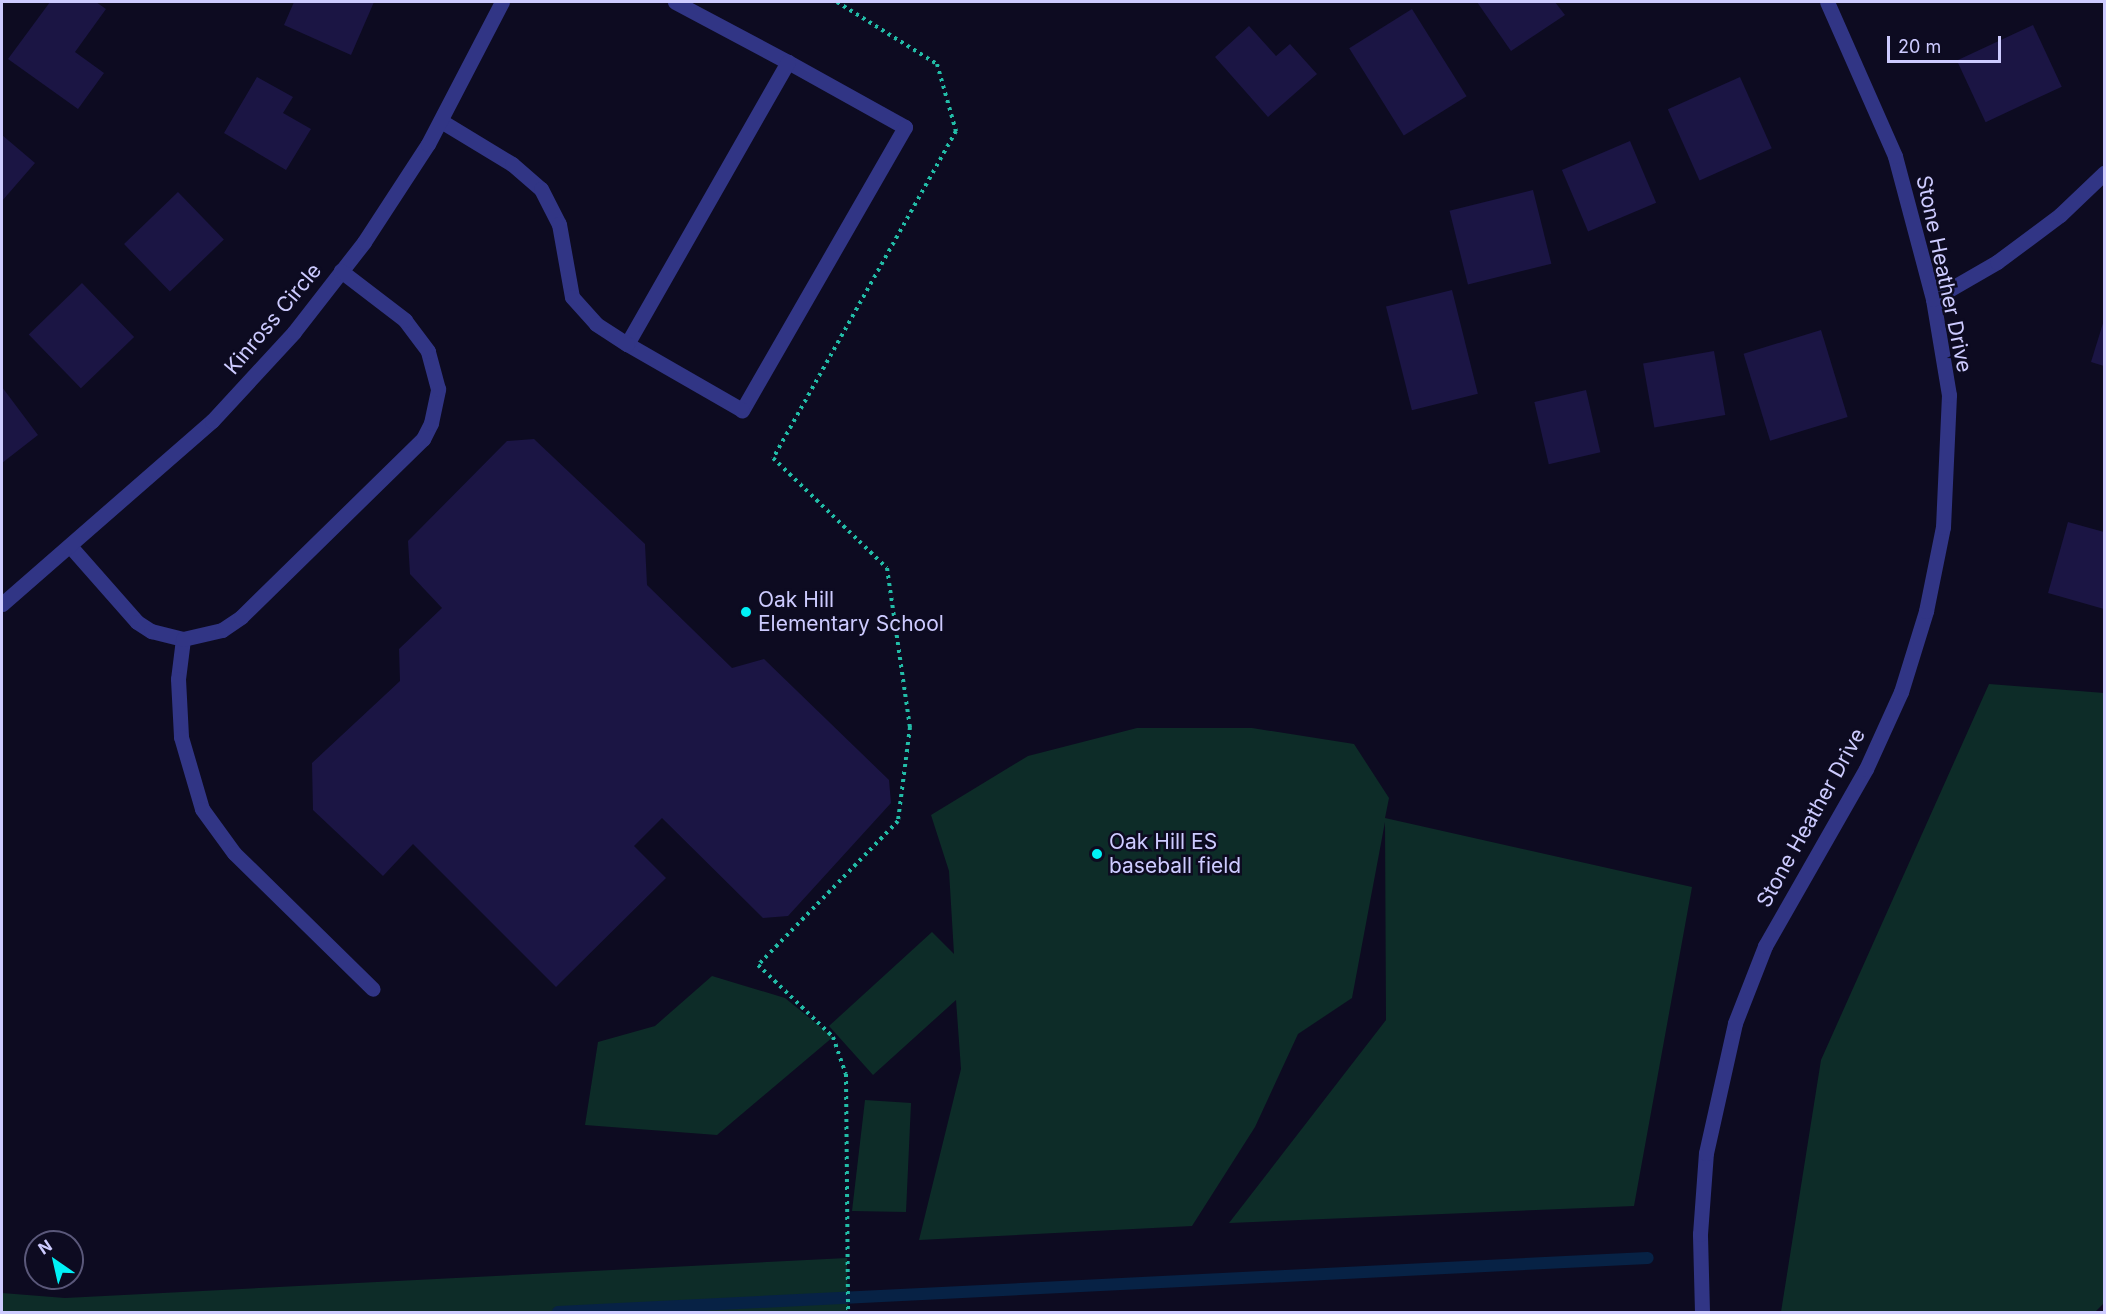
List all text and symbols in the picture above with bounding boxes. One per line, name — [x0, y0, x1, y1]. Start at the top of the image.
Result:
scale bar — [1890, 24, 2004, 62]
text: 20 m — [1898, 36, 1941, 57]
street label: Stone Heather Drive — [1911, 173, 1977, 375]
street label: Kinross Circle — [219, 258, 327, 380]
place label: Oak Hill Elementary School — [758, 587, 944, 637]
marker: Oak Hill Elementary School — [739, 605, 753, 619]
street label: Stone Heather Drive — [1751, 724, 1871, 912]
place label: Oak Hill ES baseball field — [1109, 829, 1241, 879]
marker: Oak Hill ES baseball field — [1090, 847, 1104, 861]
north arrow — [24, 1230, 84, 1290]
text: N — [34, 1235, 56, 1258]

